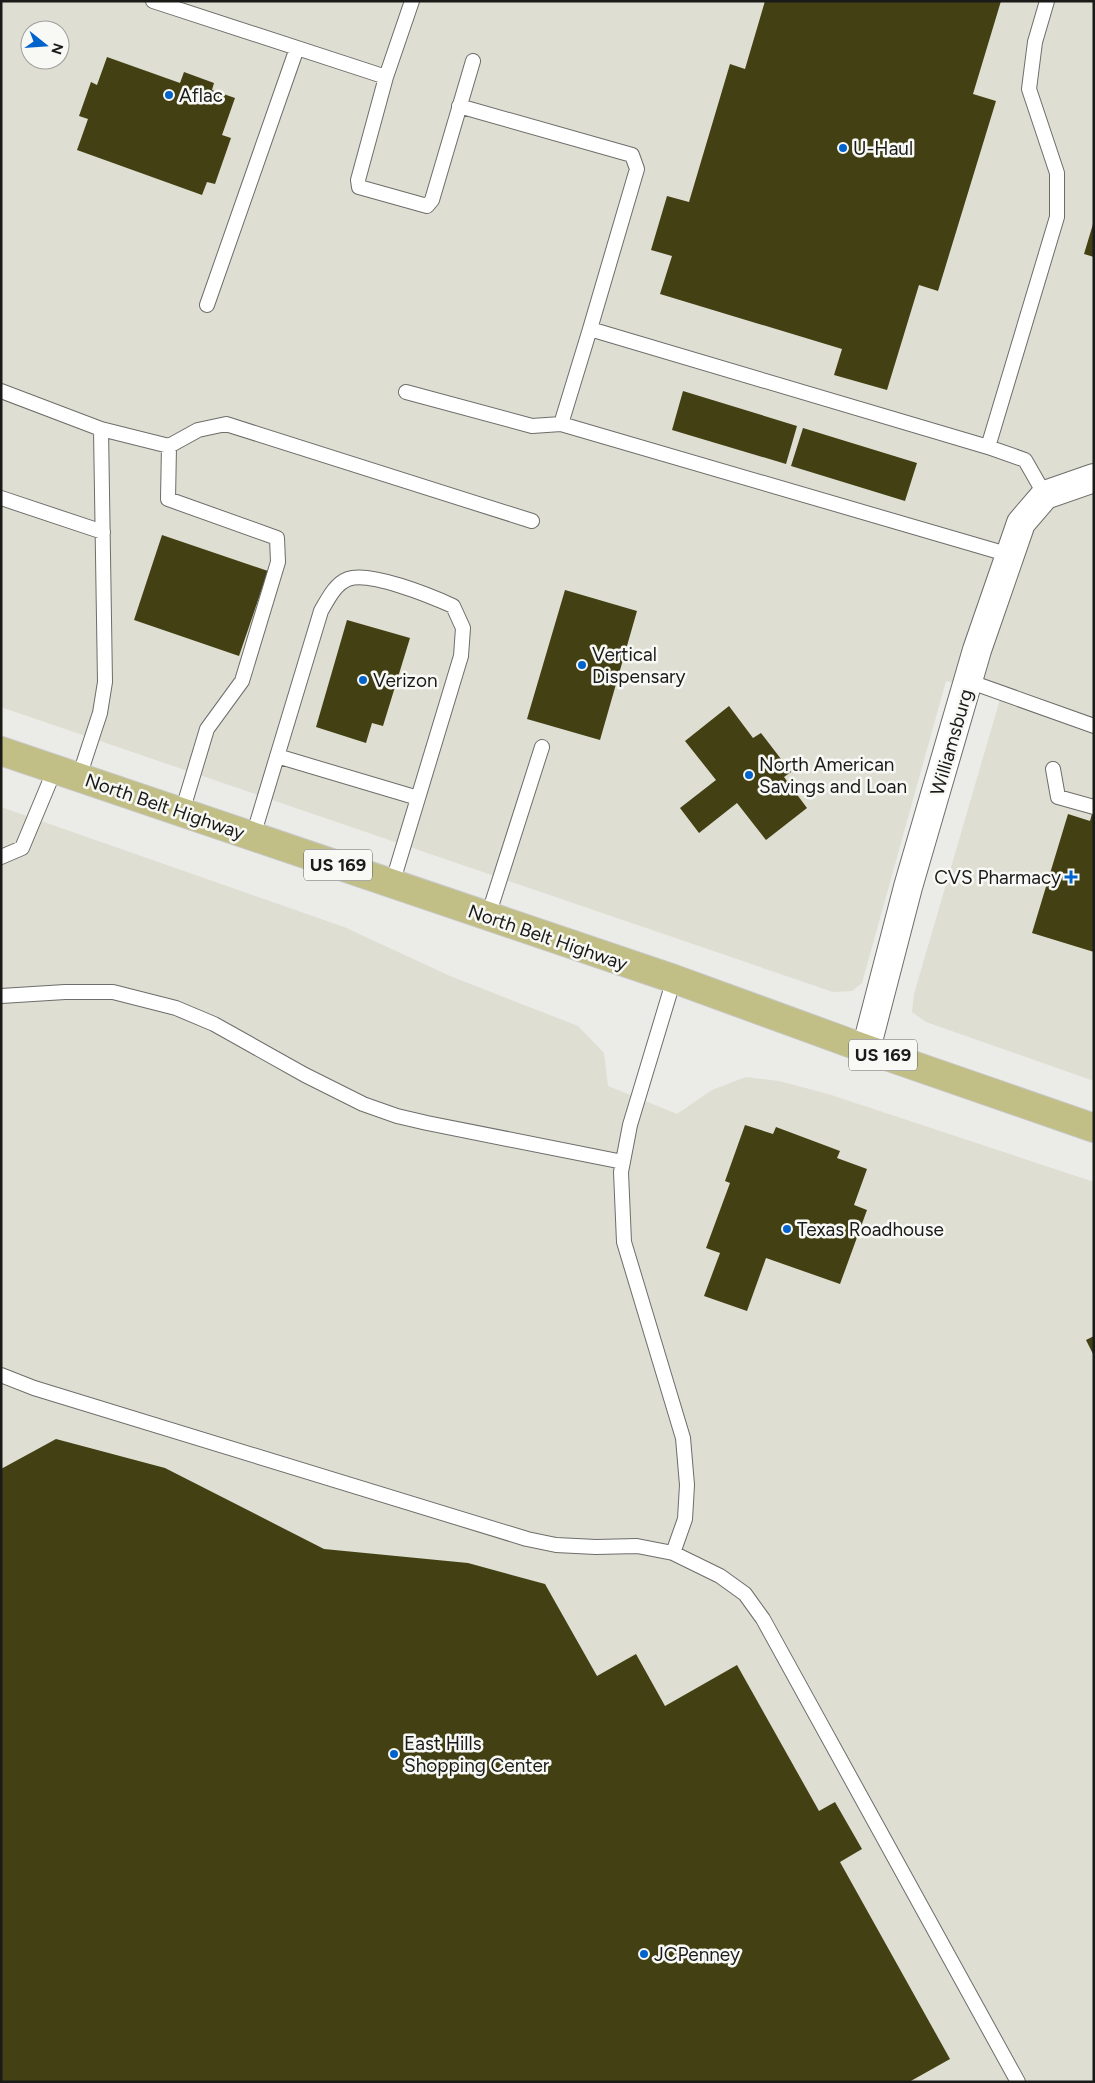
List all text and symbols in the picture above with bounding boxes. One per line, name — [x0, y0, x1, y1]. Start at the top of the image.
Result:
north arrow — [20, 20, 70, 70]
text: N — [47, 41, 67, 56]
place label: Aflac — [179, 84, 223, 107]
marker: Aflac — [163, 89, 175, 101]
place label: U-Haul — [853, 137, 913, 160]
marker: U-Haul — [837, 142, 849, 154]
place label: Vertical Dispensary — [592, 643, 686, 688]
marker: Vertical Dispensary — [576, 659, 588, 671]
place label: Verizon — [373, 669, 438, 692]
marker: Verizon — [357, 674, 369, 686]
street label: Williamsburg — [925, 686, 978, 798]
place label: North American Savings and Loan — [759, 753, 907, 798]
street label: North Belt Highway — [82, 768, 248, 845]
marker: North American Savings and Loan — [743, 769, 755, 781]
road number: US 169 — [304, 850, 372, 880]
place label: CVS Pharmacy — [934, 866, 1061, 889]
marker: CVS Pharmacy — [1065, 871, 1077, 883]
street label: North Belt Highway — [465, 899, 631, 976]
road number: US 169 — [849, 1040, 917, 1070]
place label: Texas Roadhouse — [797, 1218, 944, 1241]
marker: Texas Roadhouse — [781, 1223, 793, 1235]
place label: East Hills Shopping Center — [404, 1732, 550, 1777]
marker: East Hills Shopping Center — [388, 1748, 400, 1760]
place label: JCPenney — [654, 1943, 740, 1966]
marker: JCPenney — [638, 1948, 650, 1960]

